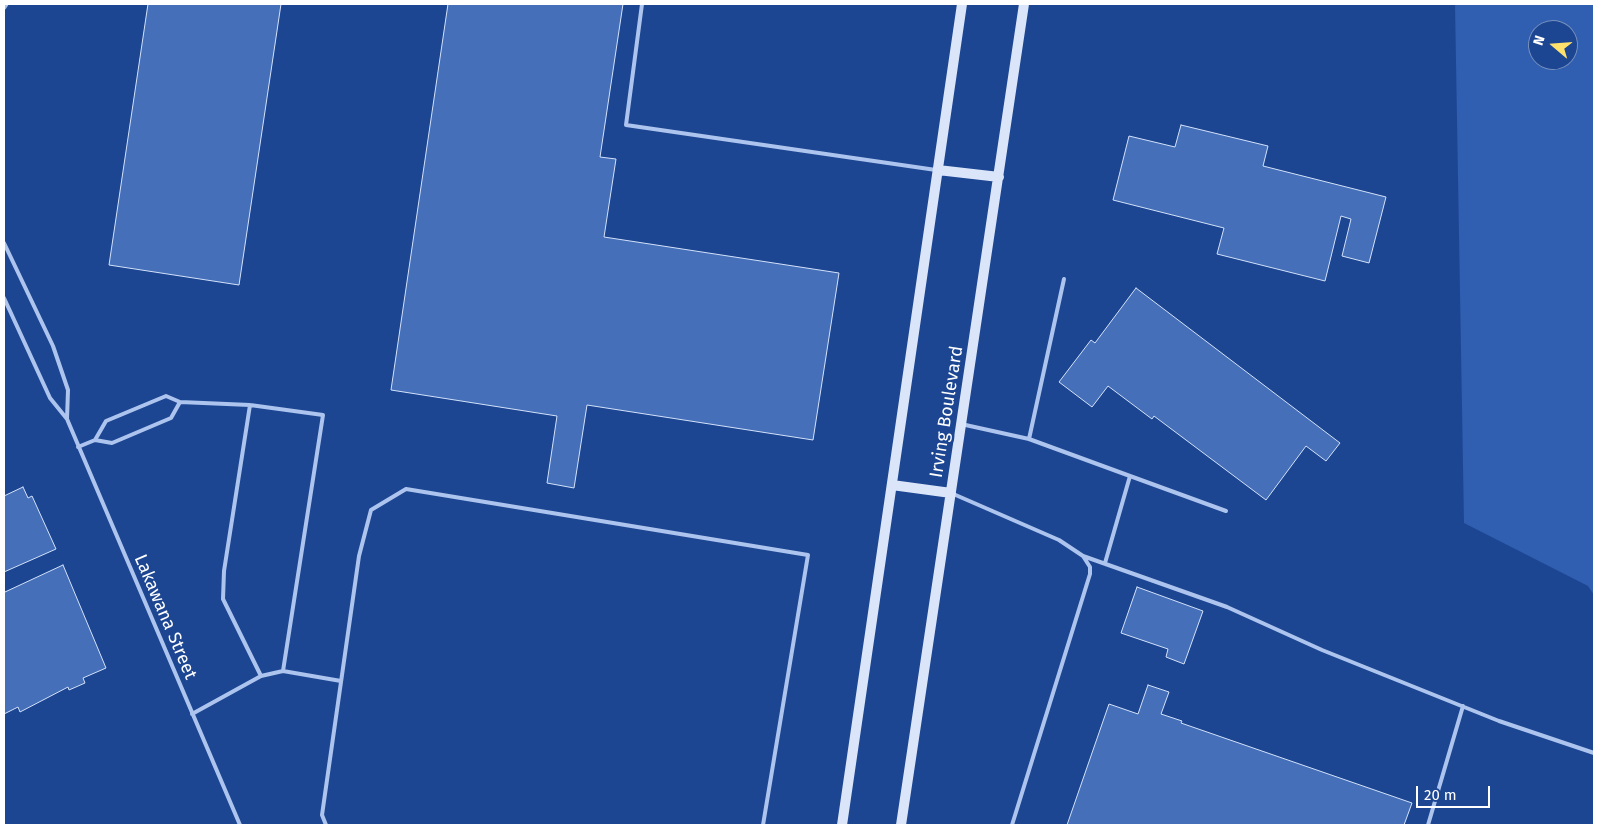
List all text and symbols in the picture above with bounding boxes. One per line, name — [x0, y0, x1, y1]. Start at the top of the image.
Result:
north arrow — [1528, 20, 1578, 70]
text: N — [1530, 33, 1549, 48]
street label: Irving Boulevard — [926, 345, 968, 479]
street label: Lakawana Street — [129, 551, 201, 683]
scale bar — [1418, 776, 1492, 808]
text: 20 m — [1424, 786, 1457, 804]

